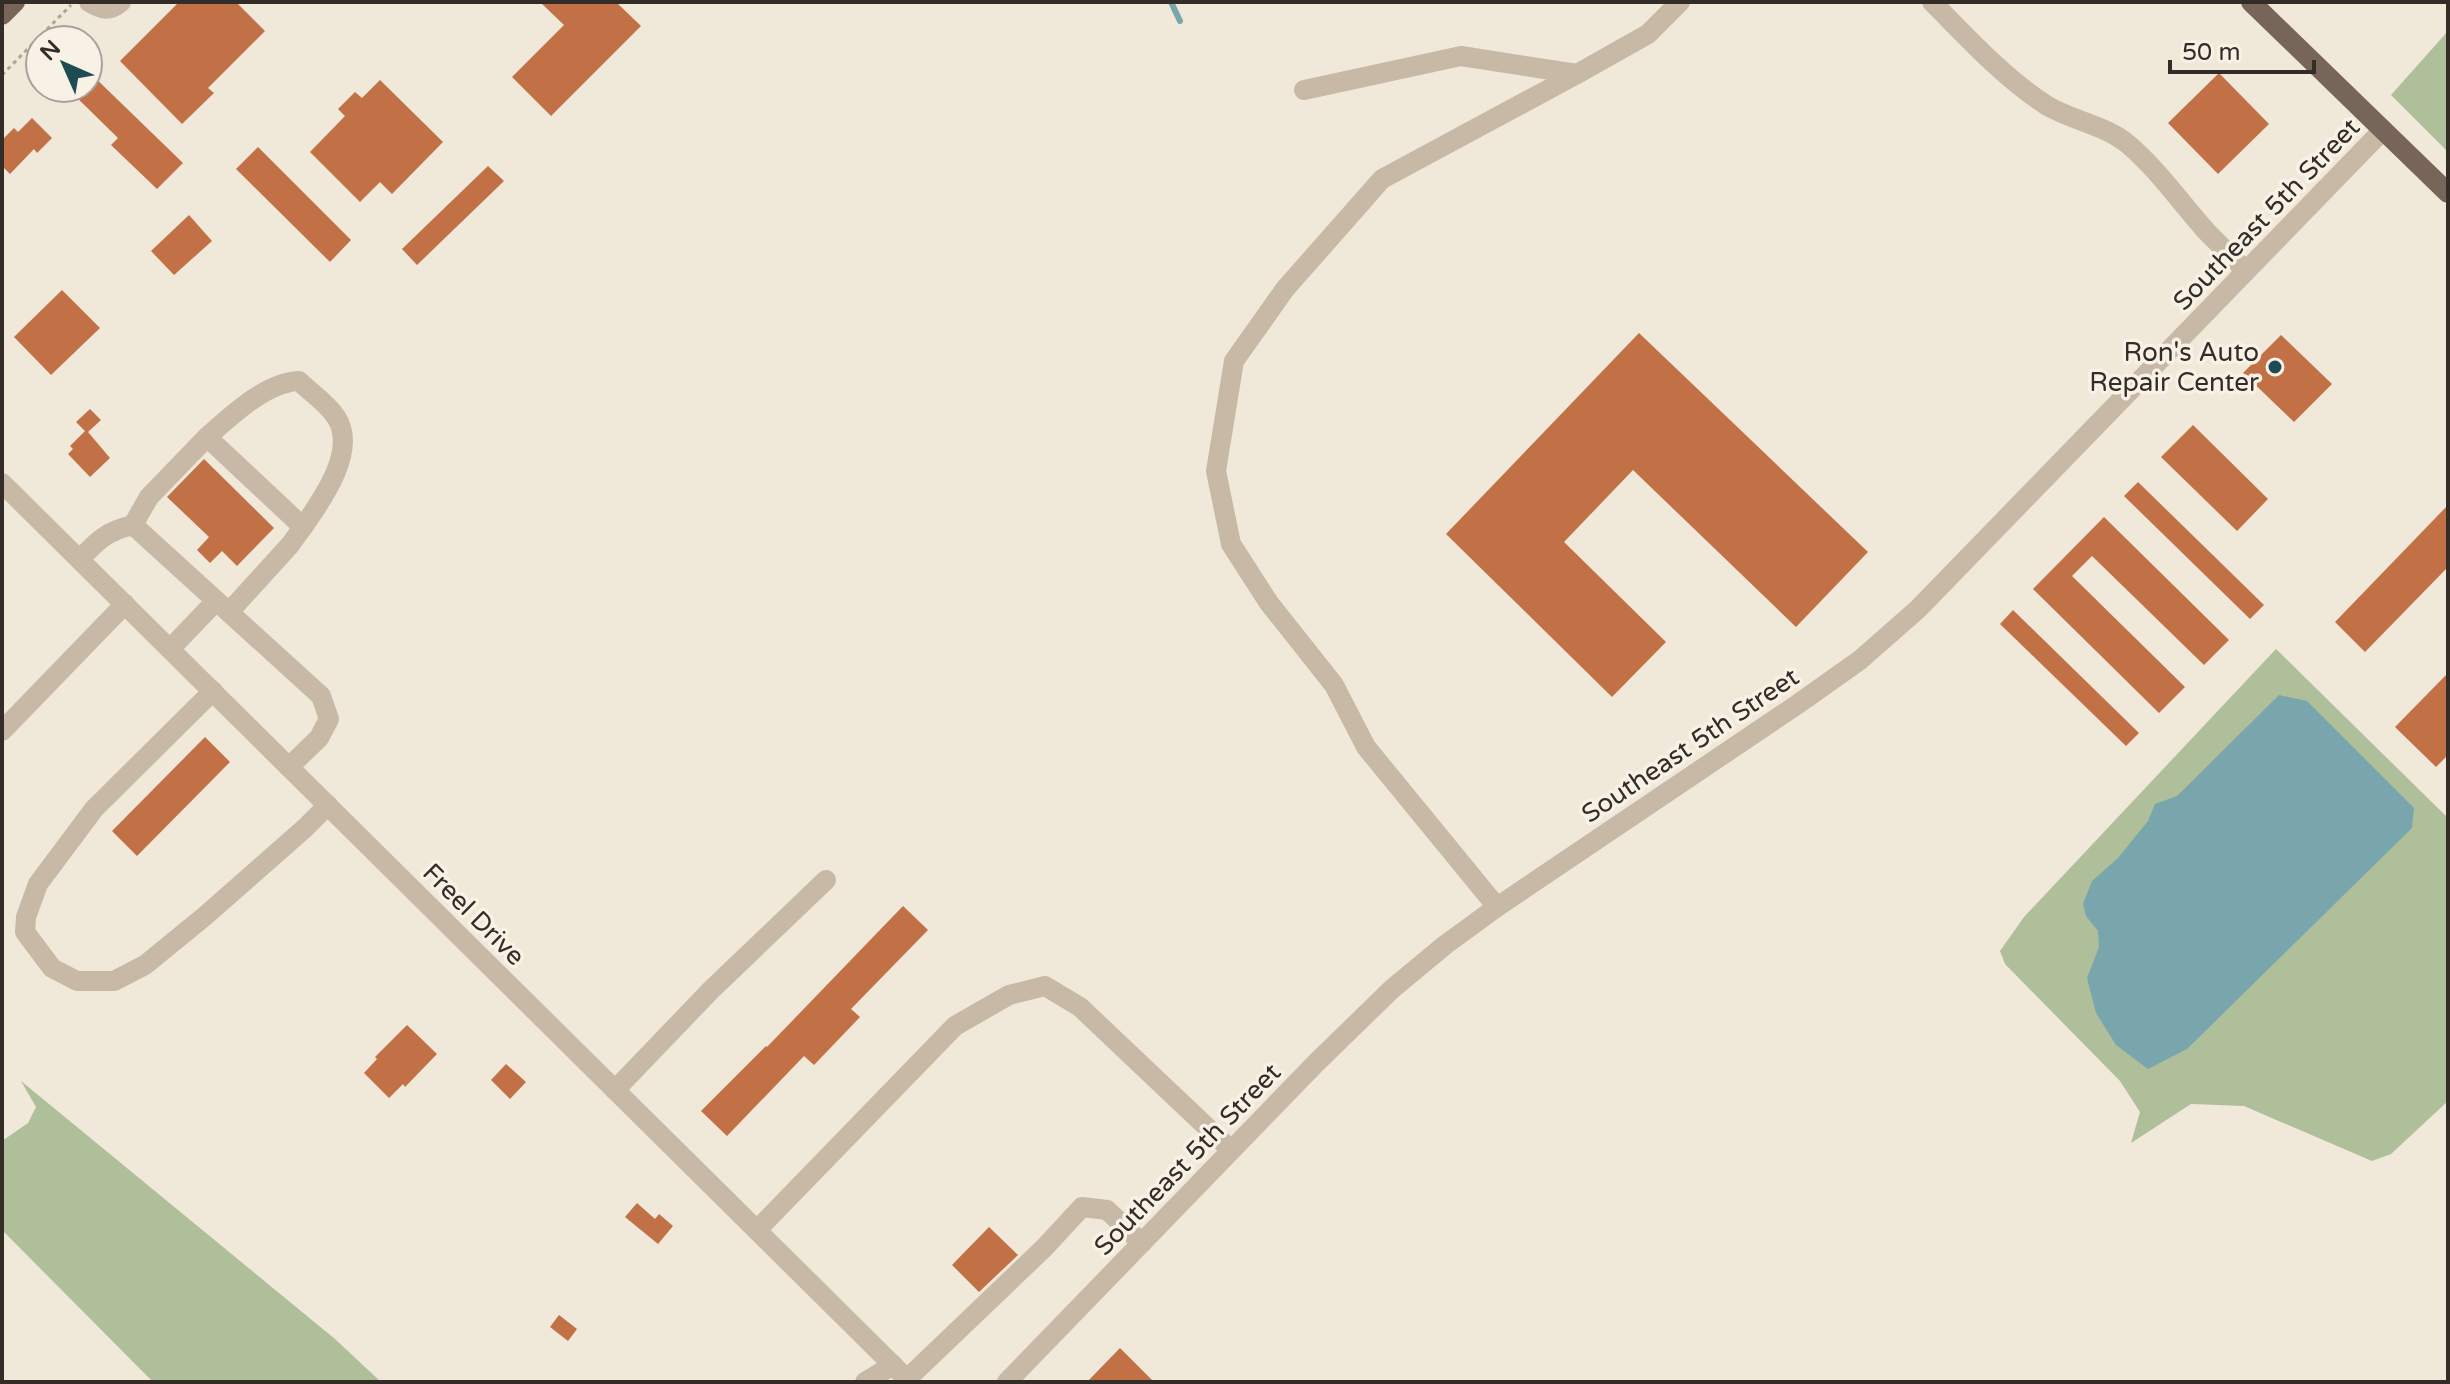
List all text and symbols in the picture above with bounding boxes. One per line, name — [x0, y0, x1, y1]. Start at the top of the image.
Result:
north arrow — [24, 24, 104, 104]
scale bar — [2170, 24, 2314, 74]
text: N — [35, 35, 66, 66]
text: 50 m — [2182, 38, 2240, 67]
street label: Southeast 5th Street — [2167, 112, 2366, 317]
place label: Ron's Auto Repair Center — [2089, 337, 2259, 398]
marker: Ron's Auto Repair Center — [2266, 358, 2284, 376]
street label: Southeast 5th Street — [1576, 661, 1805, 830]
street label: Freel Drive — [416, 857, 531, 972]
street label: Southeast 5th Street — [1088, 1057, 1287, 1262]

